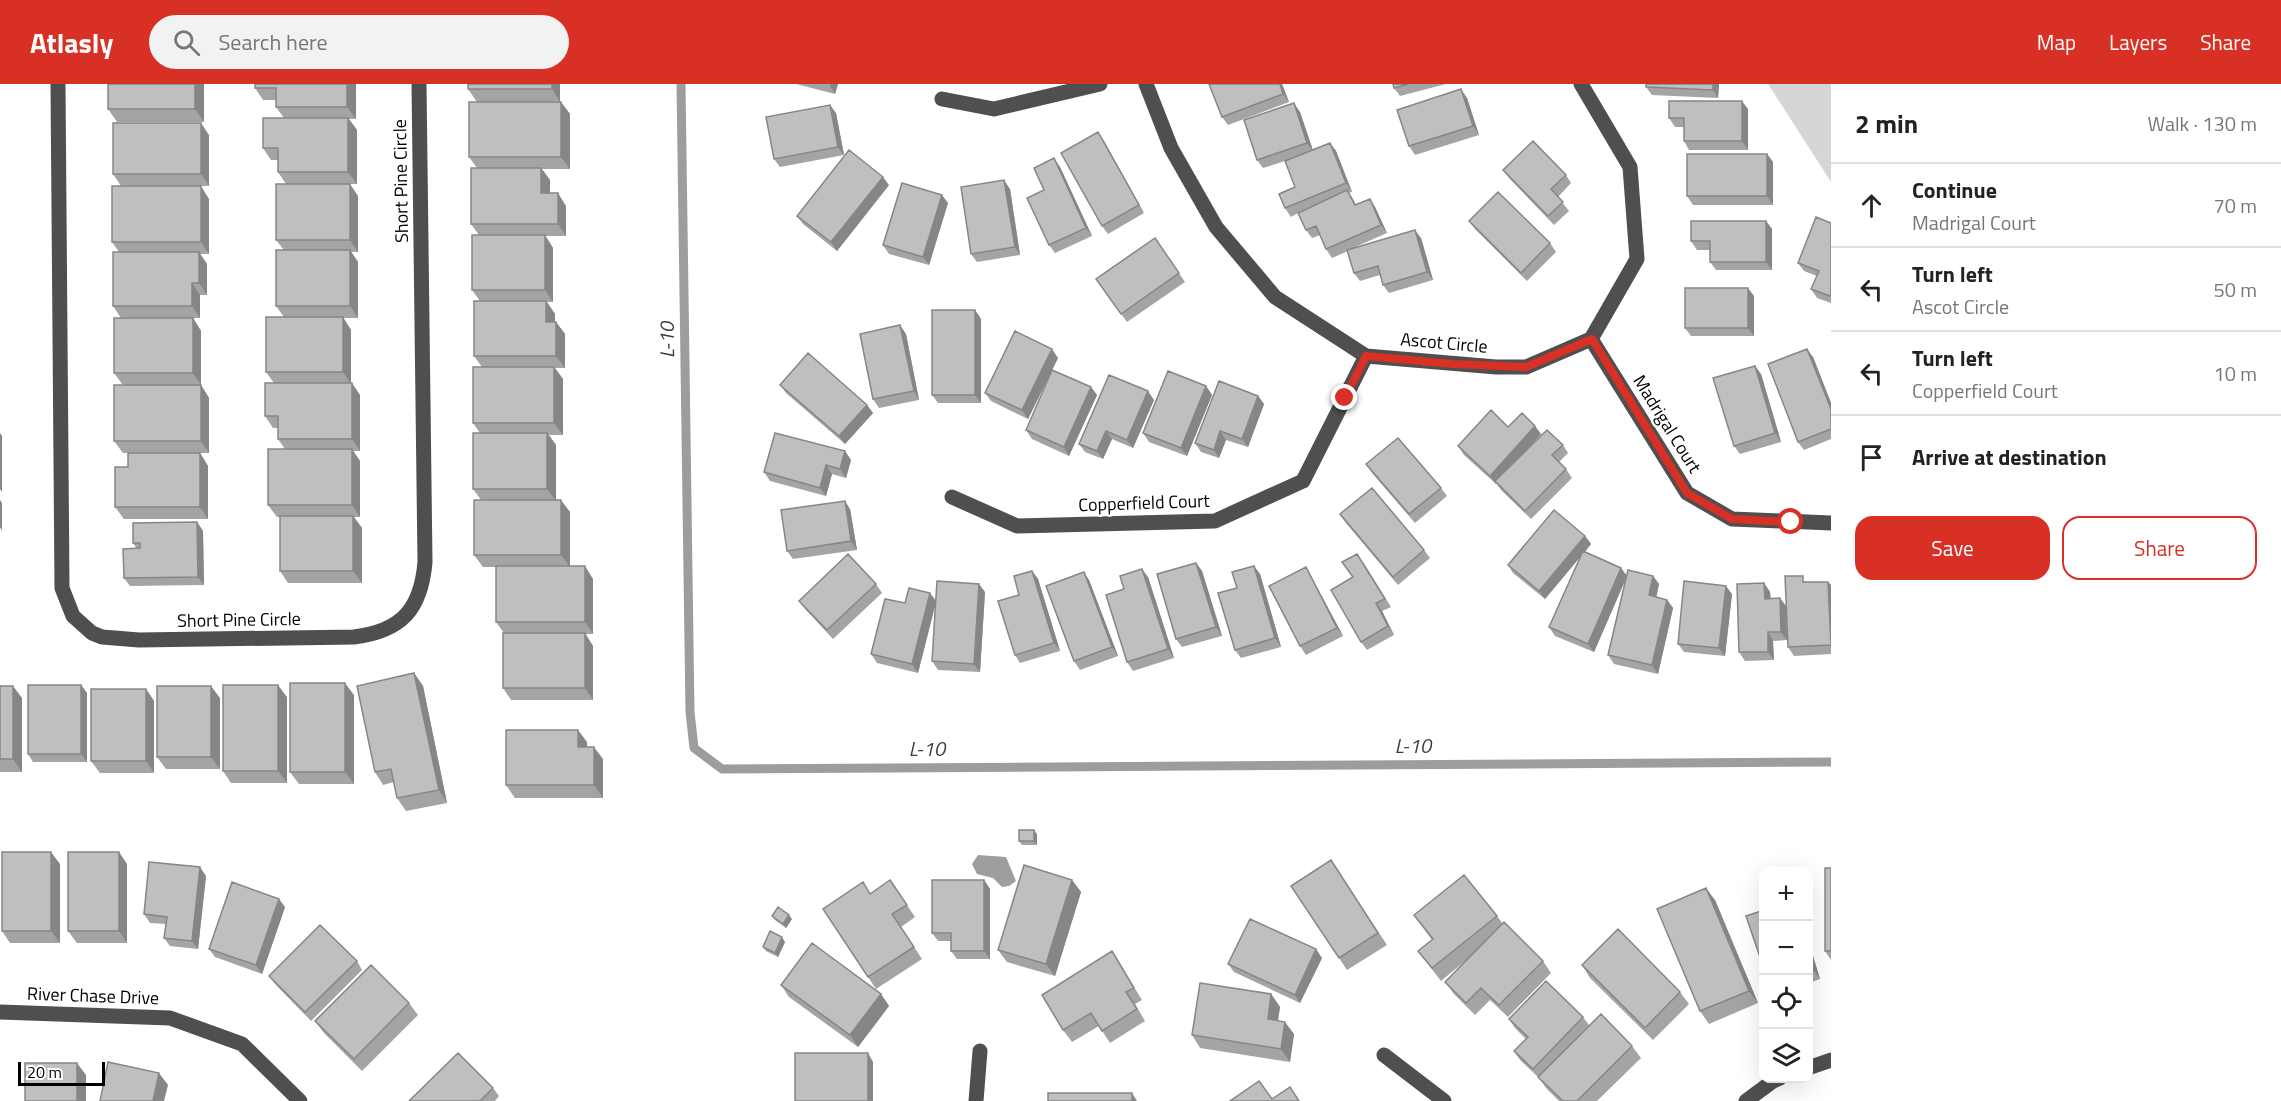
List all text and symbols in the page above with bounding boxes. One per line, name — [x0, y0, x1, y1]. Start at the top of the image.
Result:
search box — [149, 15, 569, 69]
text: Atlasly — [30, 21, 113, 64]
text: Search here — [218, 25, 328, 59]
icon: search — [170, 26, 203, 59]
text: Map — [2037, 26, 2076, 58]
text: Layers — [2109, 26, 2167, 58]
text: Share — [2200, 26, 2251, 58]
text: 2 min — [1855, 104, 1918, 143]
text: Walk · 130 m — [2148, 108, 2257, 139]
street label: Short Pine Circle — [386, 119, 415, 243]
text: Continue — [1912, 173, 1997, 207]
icon: ahead — [1855, 189, 1888, 222]
text: 70 m — [2213, 190, 2257, 221]
text: Madrigal Court — [1912, 207, 2036, 238]
text: Turn left — [1912, 257, 1993, 291]
icon: left — [1855, 273, 1888, 306]
text: 50 m — [2213, 274, 2257, 305]
text: Ascot Circle — [1912, 291, 2009, 322]
water label: L-10 — [651, 320, 682, 358]
street label: Ascot Circle — [1399, 325, 1489, 360]
text: Turn left — [1912, 341, 1993, 375]
icon: left — [1855, 357, 1888, 390]
text: 10 m — [2213, 358, 2257, 389]
street label: Madrigal Court — [1626, 369, 1709, 479]
text: Copperfield Court — [1912, 375, 2058, 406]
route end — [1331, 384, 1357, 410]
text: Arrive at destination — [1912, 440, 2107, 474]
icon: arrive — [1855, 441, 1888, 474]
street label: Copperfield Court — [1078, 487, 1211, 518]
route start — [1777, 508, 1803, 534]
button: Save — [1855, 516, 2050, 580]
button: Share — [2062, 516, 2257, 580]
street label: Short Pine Circle — [177, 605, 301, 634]
water label: L-10 — [1395, 730, 1433, 761]
water label: L-10 — [909, 733, 947, 764]
map controls — [1759, 867, 1813, 1083]
button: + — [1759, 867, 1813, 921]
button: − — [1759, 921, 1813, 975]
button: locate — [1759, 975, 1813, 1029]
street label: River Chase Drive — [27, 980, 159, 1011]
button: layers — [1759, 1029, 1813, 1083]
scale bar — [18, 1059, 105, 1086]
text: 20 m — [27, 1060, 62, 1084]

